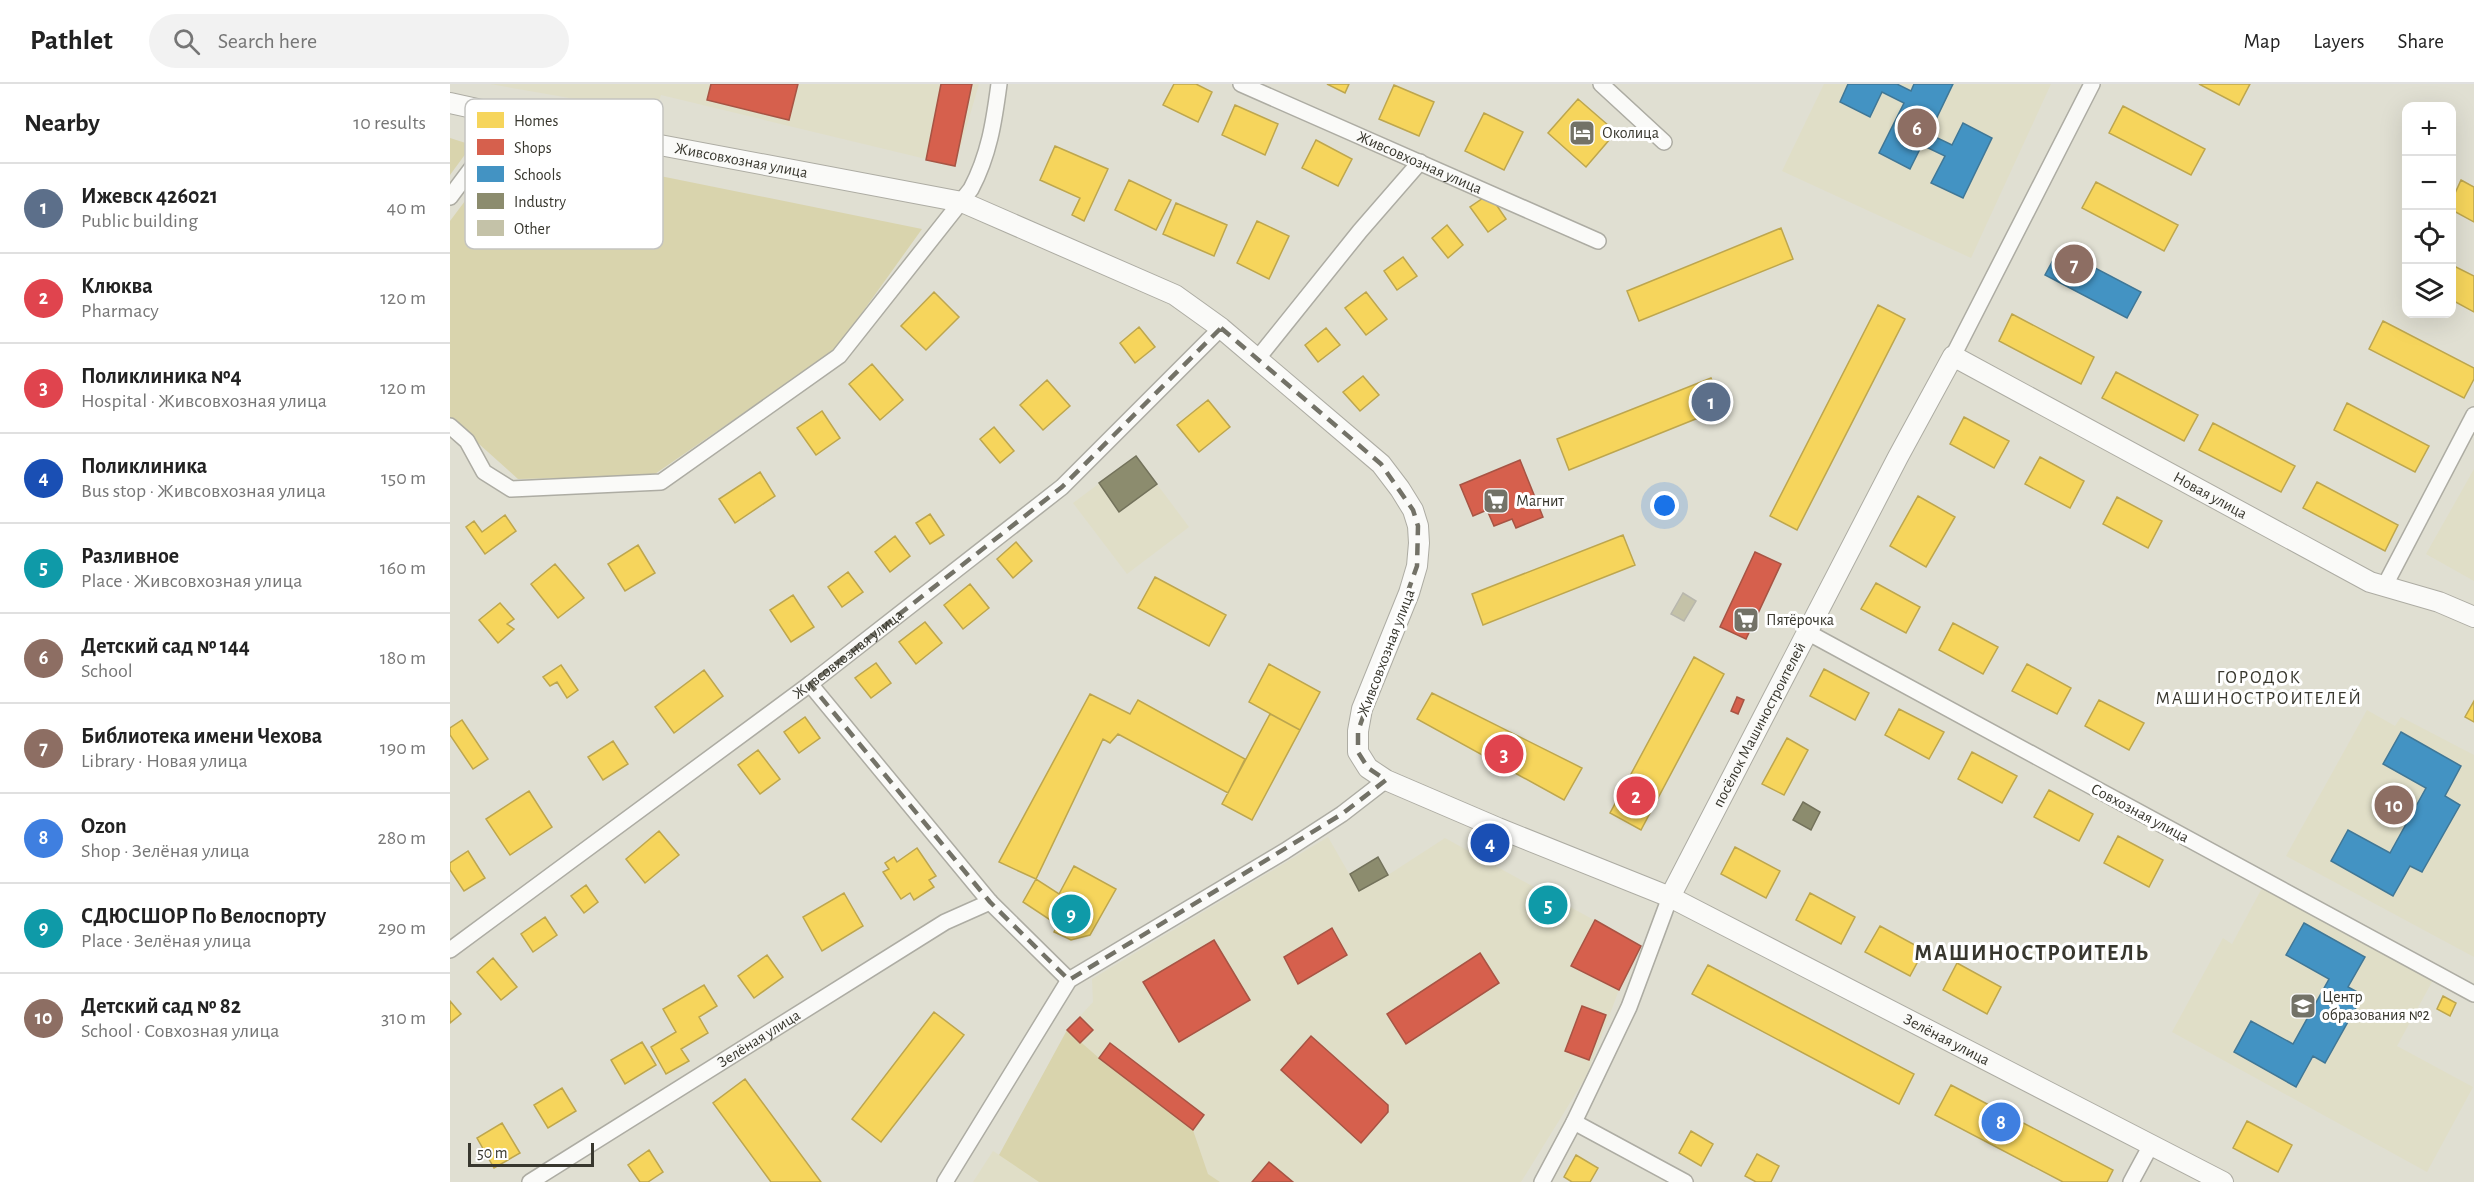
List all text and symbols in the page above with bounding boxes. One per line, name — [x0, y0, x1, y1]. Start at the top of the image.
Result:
search box — [149, 14, 569, 68]
icon: search — [170, 25, 203, 58]
text: Pathlet — [30, 27, 113, 55]
text: Search here — [218, 30, 317, 52]
text: Map — [2244, 31, 2280, 52]
text: Layers — [2313, 31, 2364, 52]
text: Share — [2397, 31, 2444, 52]
legend — [465, 99, 663, 249]
map controls — [2402, 102, 2456, 318]
button: + — [2402, 102, 2456, 156]
pin: 6 — [1898, 106, 1936, 150]
text: Nearby — [24, 110, 100, 136]
text: 10 results — [353, 113, 426, 133]
text: Homes — [514, 113, 558, 129]
hotel icon: Околица — [1567, 118, 1597, 148]
place label: Околица — [1602, 125, 1659, 141]
street label: Живсовхозная улица — [1354, 128, 1485, 197]
text: Shops — [514, 140, 552, 156]
street label: Живсовхозная улица — [674, 140, 809, 181]
button: − — [2402, 156, 2456, 210]
text: Schools — [514, 167, 561, 183]
text: Ижевск 426021 — [81, 185, 218, 207]
text: Industry — [514, 194, 566, 211]
text: 1 — [40, 198, 47, 218]
text: 40 m — [387, 198, 426, 218]
button: locate — [2402, 210, 2456, 264]
text: Public building — [81, 211, 198, 231]
text: Other — [514, 221, 551, 237]
pin: 7 — [2054, 242, 2094, 286]
button: layers — [2402, 264, 2456, 318]
text: Клюква — [81, 275, 153, 297]
text: 2 — [39, 288, 48, 308]
text: 120 m — [380, 288, 426, 308]
text: Pharmacy — [81, 301, 159, 321]
text: Поликлиника №4 — [81, 365, 242, 387]
text: 3 — [39, 378, 48, 398]
text: 120 m — [380, 378, 426, 398]
pin: 1 — [1692, 380, 1730, 424]
text: Hospital · Живсовхозная улица — [81, 391, 327, 411]
text: Поликлиника — [81, 455, 207, 477]
text: 4 — [38, 468, 49, 488]
text: 150 m — [381, 468, 426, 488]
street label: Новая улица — [2170, 469, 2250, 522]
text: Bus stop · Живсовхозная улица — [81, 481, 326, 501]
supermarket icon: Магнит — [1481, 486, 1511, 516]
your location — [1650, 491, 1679, 520]
place label: Магнит — [1516, 493, 1564, 509]
text: Разливное — [81, 545, 179, 567]
text: 5 — [39, 558, 48, 578]
text: 160 m — [380, 558, 426, 578]
text: Place · Живсовхозная улица — [81, 571, 302, 591]
street label: Живсовхозная улица — [1354, 587, 1419, 719]
supermarket icon: Пятёрочка — [1731, 605, 1761, 635]
street label: Живсовхозная улица — [790, 606, 906, 702]
place label: Пятёрочка — [1766, 612, 1834, 628]
text: Детский сад № 144 — [81, 635, 250, 657]
street label: посёлок Машиностроителей — [1710, 640, 1809, 810]
text: 6 — [39, 648, 48, 668]
text: 180 m — [380, 648, 426, 668]
text: School — [81, 661, 133, 681]
district label: ГОРОДОК МАШИНОСТРОИТЕЛЕЙ — [2155, 669, 2363, 708]
text: Библиотека имени Чехова — [81, 725, 322, 747]
pin: 3 — [1484, 732, 1524, 776]
text: 7 — [39, 738, 48, 758]
text: 190 m — [380, 738, 426, 758]
text: Library · Новая улица — [81, 751, 248, 771]
pin: 2 — [1616, 774, 1656, 818]
street label: Совхозная улица — [2088, 781, 2192, 846]
pin: 10 — [2374, 782, 2414, 828]
text: Ozon — [81, 815, 127, 837]
pin: 4 — [1470, 820, 1510, 866]
text: 8 — [39, 828, 48, 848]
text: 280 m — [378, 828, 426, 848]
text: Shop · Зелёная улица — [81, 841, 250, 861]
pin: 5 — [1528, 882, 1568, 928]
pin: 9 — [1052, 892, 1090, 936]
text: СДЮСШОР По Велоспорту — [81, 905, 326, 927]
text: 9 — [39, 918, 48, 938]
text: 290 m — [378, 918, 426, 938]
text: Place · Зелёная улица — [81, 931, 251, 951]
district label: МАШИНОСТРОИТЕЛЬ — [1914, 942, 2150, 964]
place label: Центр образования №2 — [2322, 989, 2430, 1023]
school or university icon: Центр образования №2 — [2288, 991, 2318, 1021]
text: Детский сад № 82 — [81, 995, 241, 1017]
street label: Зелёная улица — [715, 1007, 803, 1070]
text: 10 — [35, 1008, 52, 1028]
text: 310 m — [381, 1008, 426, 1028]
street label: Зелёная улица — [1901, 1011, 1992, 1068]
text: School · Совхозная улица — [81, 1021, 279, 1041]
pin: 8 — [1982, 1100, 2020, 1144]
scale bar — [468, 1140, 594, 1168]
text: 50 m — [477, 1145, 508, 1161]

